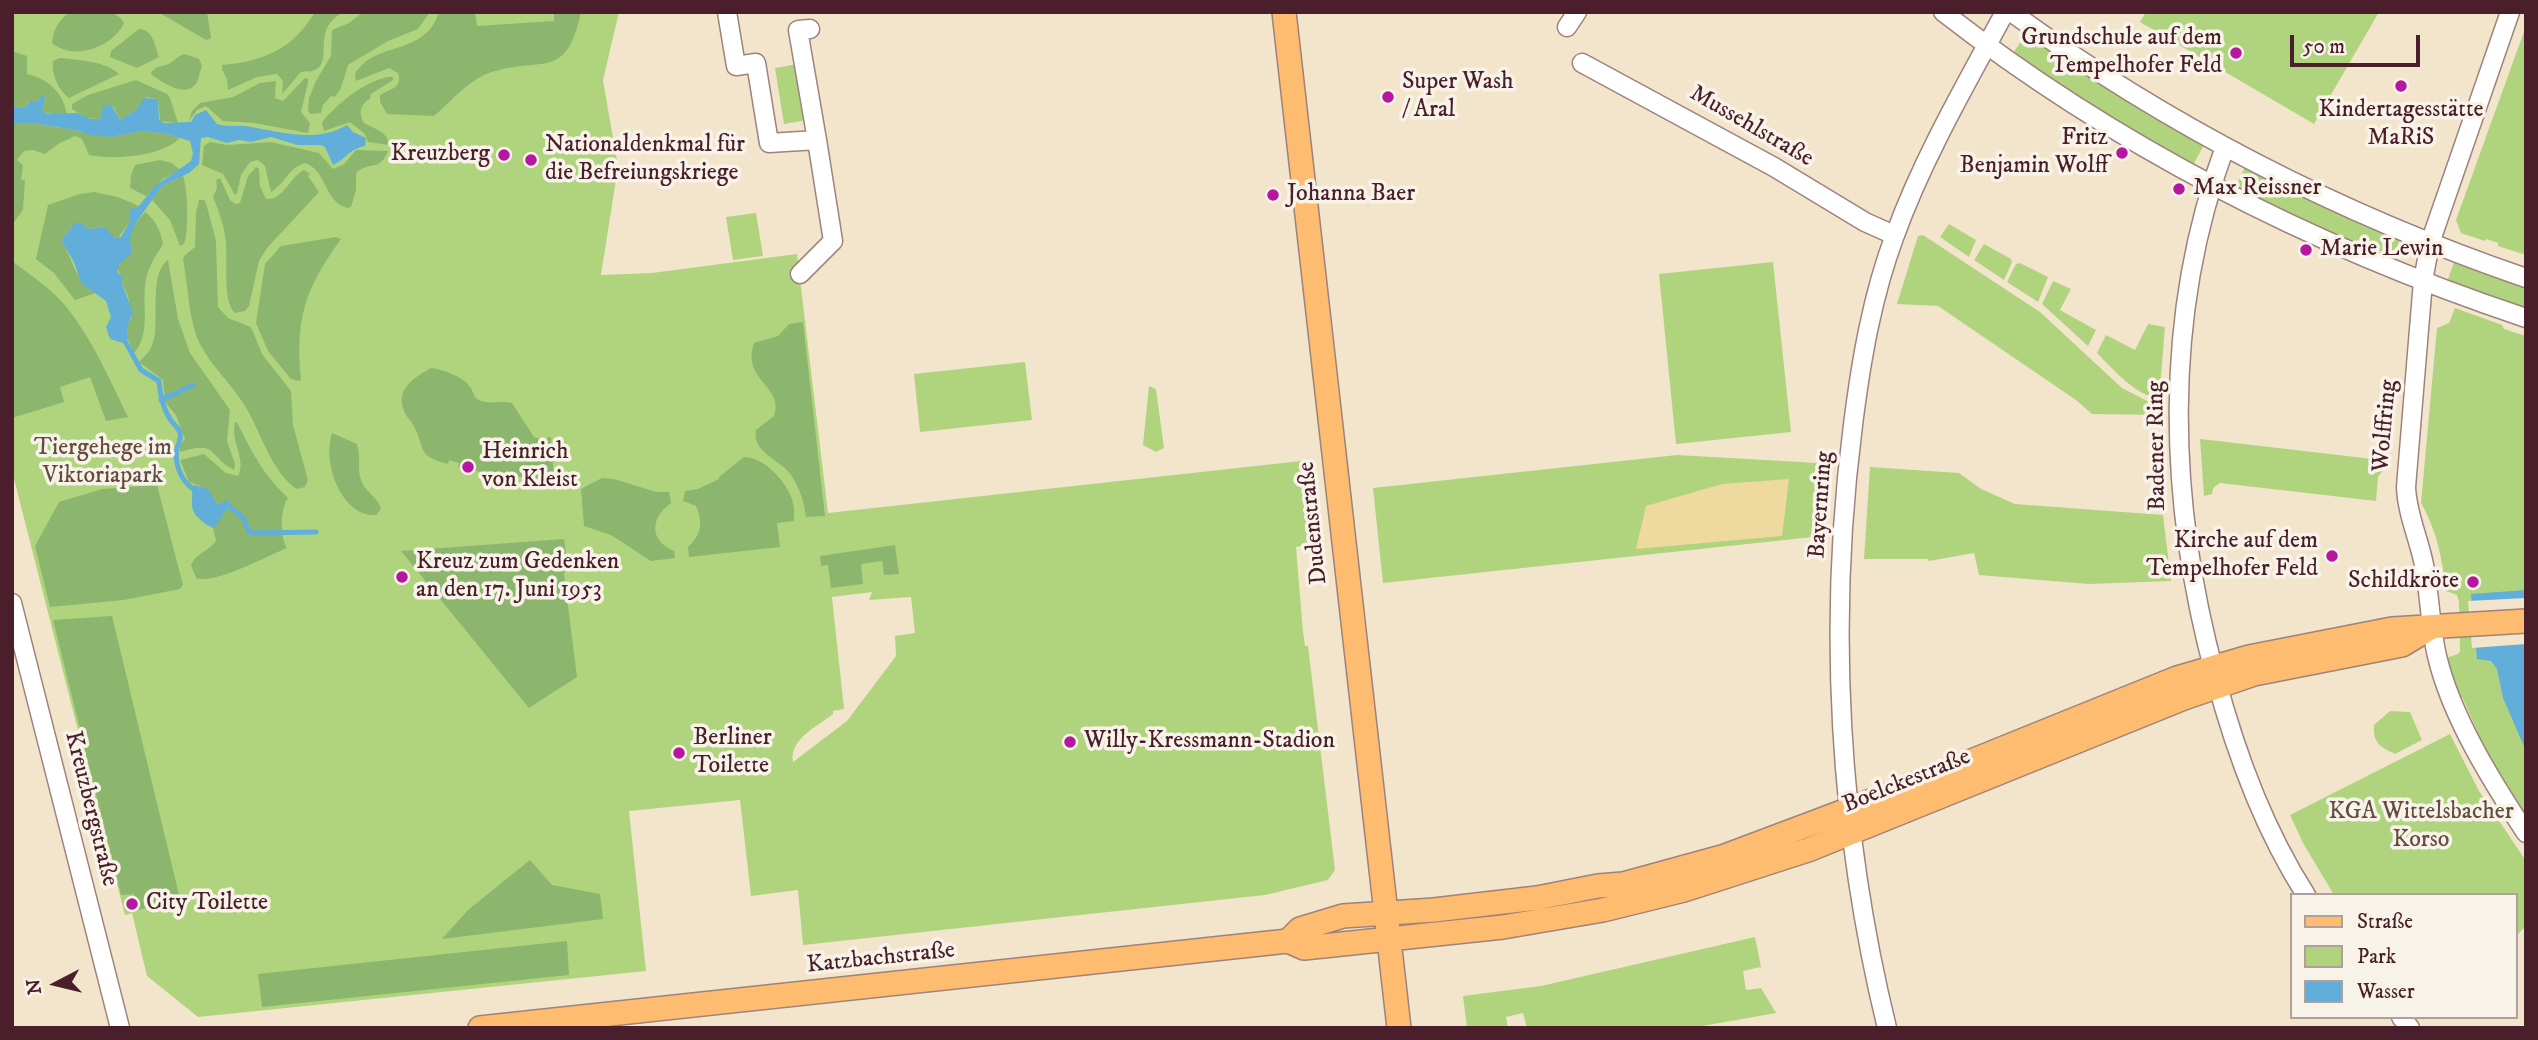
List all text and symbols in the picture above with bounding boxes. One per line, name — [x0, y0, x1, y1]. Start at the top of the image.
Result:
scale bar — [2293, 21, 2422, 65]
place label: Grundschule auf dem Tempelhofer Feld — [2021, 25, 2222, 81]
text: 50 m — [2303, 34, 2345, 60]
marker: Grundschule auf dem Tempelhofer Feld — [2228, 45, 2244, 61]
place label: Super Wash / Aral — [1402, 69, 1514, 125]
marker: Kindertagesstätte MaRiS — [2393, 78, 2409, 94]
street label: Mussehlstraße — [1684, 80, 1818, 174]
marker: Super Wash / Aral — [1380, 89, 1396, 105]
place label: Kindertagesstätte MaRiS — [2318, 97, 2484, 153]
place label: Fritz Benjamin Wolff — [1960, 125, 2108, 181]
place label: Nationaldenkmal für die Befreiungskriege — [545, 132, 745, 188]
place label: Kreuzberg — [390, 141, 490, 169]
marker: Fritz Benjamin Wolff — [2114, 145, 2130, 161]
marker: Kreuzberg — [496, 147, 512, 163]
marker: Nationaldenkmal für die Befreiungskriege — [523, 152, 539, 168]
place label: Max Reissner — [2193, 175, 2321, 203]
place label: Johanna Baer — [1287, 181, 1415, 209]
marker: Max Reissner — [2171, 181, 2187, 197]
marker: Johanna Baer — [1265, 187, 1281, 203]
place label: Marie Lewin — [2320, 236, 2444, 264]
marker: Marie Lewin — [2298, 242, 2314, 258]
street label: Wolffring — [2368, 379, 2404, 473]
street label: Badener Ring — [2142, 381, 2174, 511]
park label: Tiergehege im Viktoriapark — [34, 435, 172, 491]
place label: Heinrich von Kleist — [482, 439, 578, 495]
street label: Bayernring — [1804, 450, 1840, 560]
marker: Heinrich von Kleist — [460, 459, 476, 475]
street label: Dudenstraße — [1293, 460, 1335, 586]
place label: Kirche auf dem Tempelhofer Feld — [2146, 528, 2318, 584]
marker: Kirche auf dem Tempelhofer Feld — [2324, 548, 2340, 564]
place label: Kreuz zum Gedenken an den 17. Juni 1953 — [416, 549, 619, 605]
place label: Schildkröte — [2348, 568, 2459, 596]
marker: Kreuz zum Gedenken an den 17. Juni 1953 — [394, 569, 410, 585]
marker: Schildkröte — [2465, 574, 2481, 590]
place label: Berliner Toilette — [693, 725, 772, 781]
street label: Kreuzbergstraße — [57, 728, 123, 890]
place label: Willy-Kressmann-Stadion — [1084, 728, 1335, 756]
marker: Willy-Kressmann-Stadion — [1062, 734, 1078, 750]
street label: Boelckestraße — [1839, 743, 1975, 821]
marker: Berliner Toilette — [671, 745, 687, 761]
park label: KGA Wittelsbacher Korso — [2328, 799, 2514, 855]
place label: City Toilette — [146, 890, 268, 918]
legend — [2290, 893, 2517, 1019]
marker: City Toilette — [124, 896, 140, 912]
text: Straße — [2357, 909, 2413, 935]
street label: Katzbachstraße — [806, 937, 956, 981]
text: Park — [2357, 944, 2396, 970]
north arrow — [21, 949, 91, 1019]
text: N — [22, 977, 47, 996]
text: Wasser — [2357, 979, 2414, 1005]

